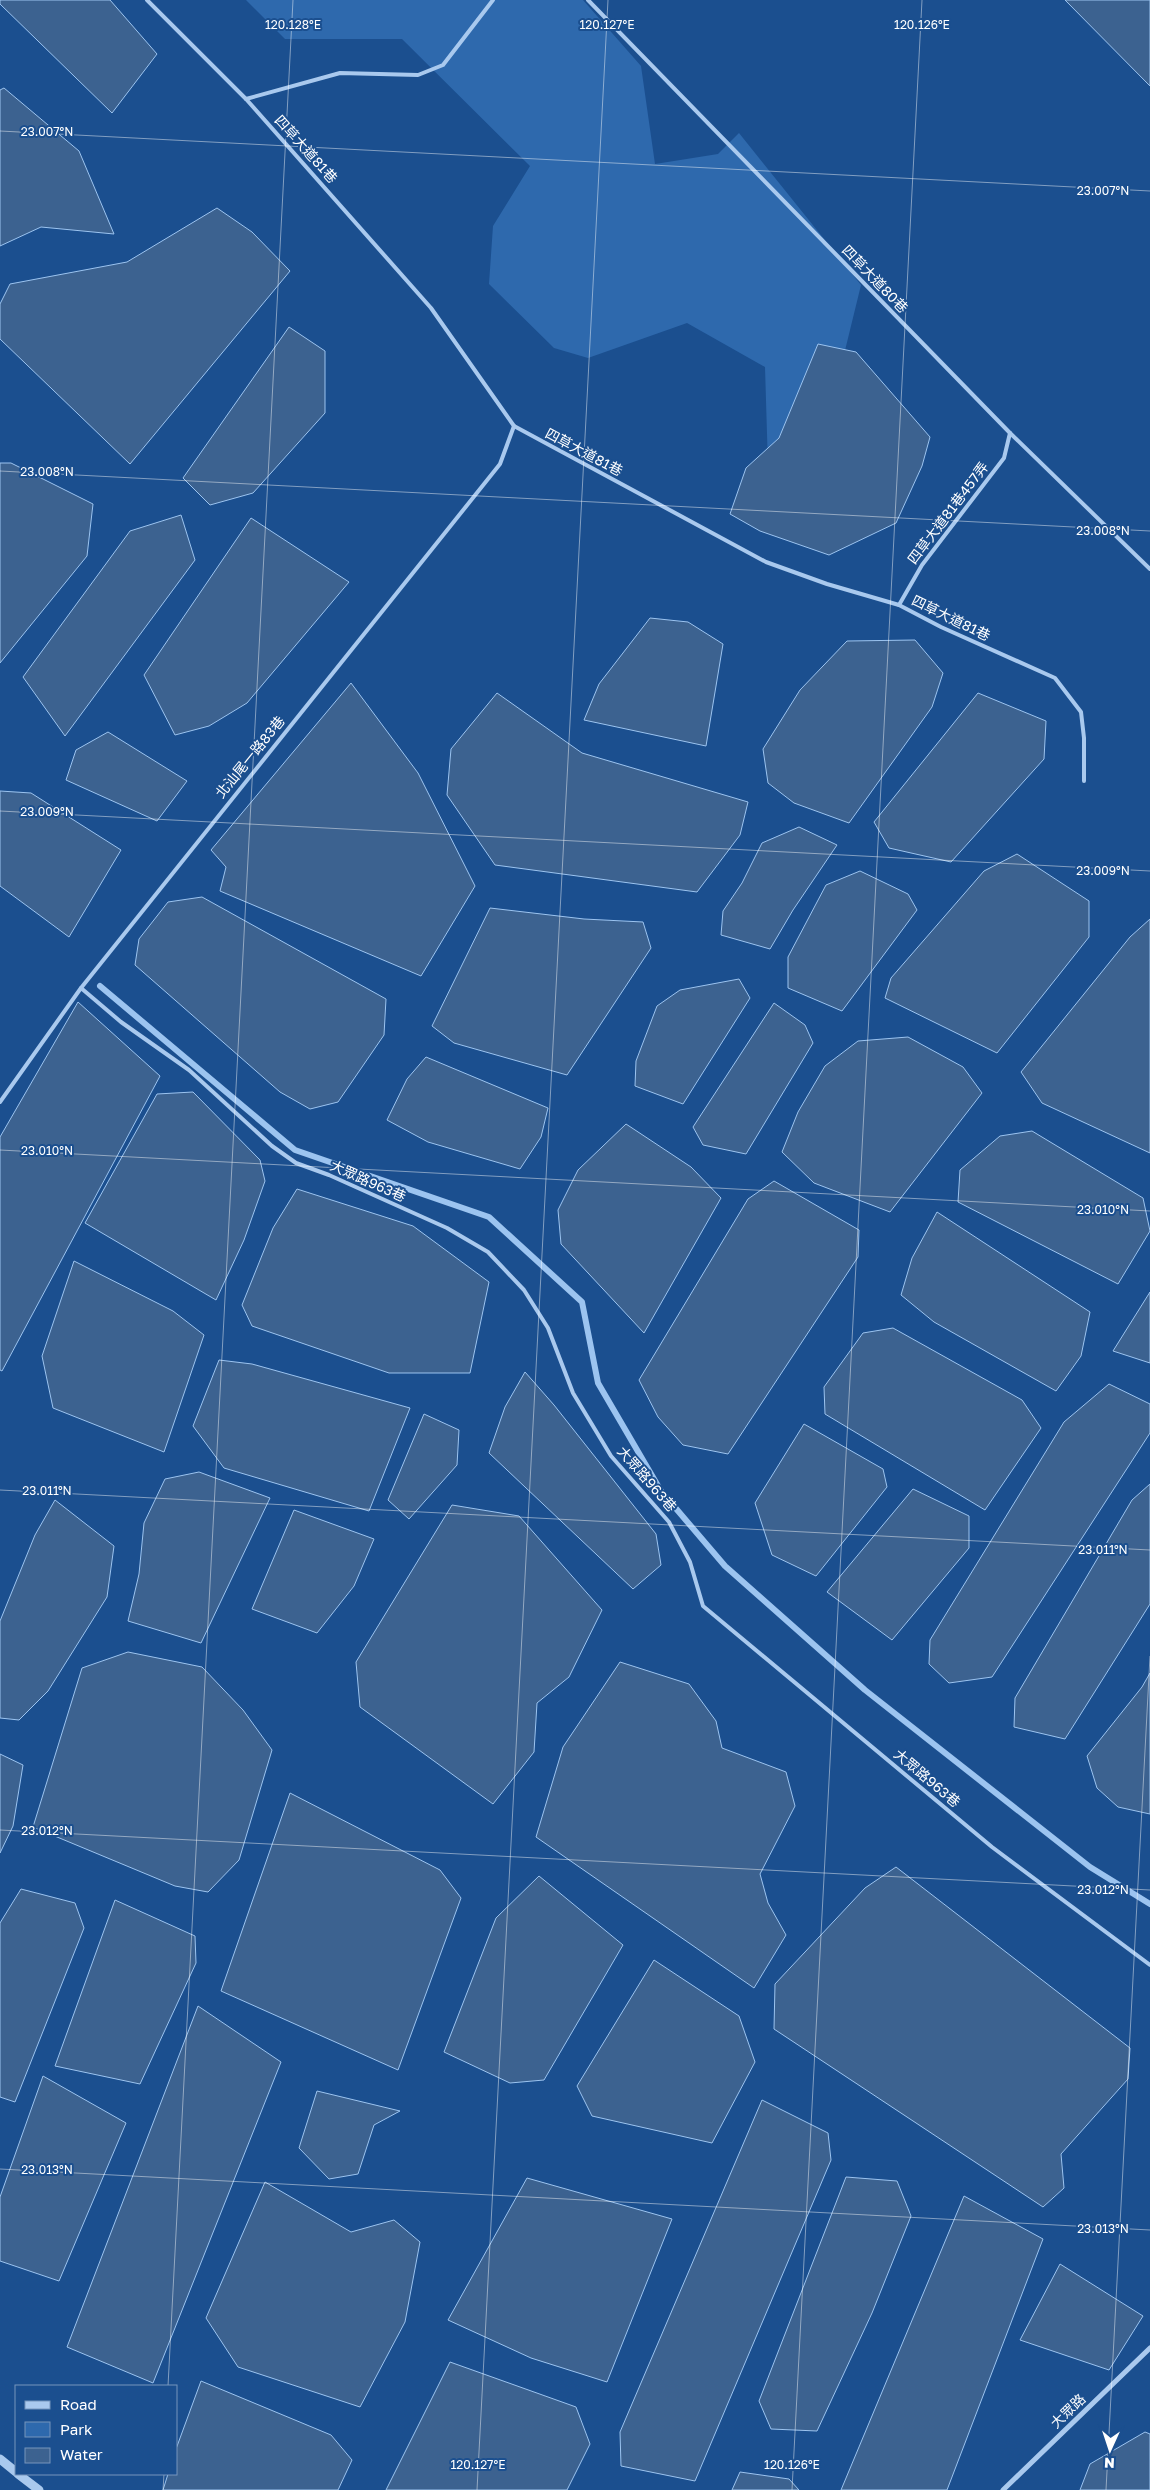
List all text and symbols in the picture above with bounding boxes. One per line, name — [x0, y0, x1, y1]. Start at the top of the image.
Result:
text: 120.128°E — [265, 17, 321, 32]
text: 120.127°E — [580, 17, 634, 32]
text: 120.126°E — [894, 17, 950, 32]
street label: 四草大道81巷 — [272, 111, 341, 186]
text: 23.007°N — [21, 124, 73, 139]
text: 23.007°N — [1077, 183, 1129, 198]
street label: 四草大道80巷 — [839, 241, 912, 316]
street label: 四草大道81巷 — [543, 424, 626, 479]
street label: 四草大道81巷457弄 — [904, 458, 992, 567]
text: 23.008°N — [20, 464, 74, 479]
text: 23.008°N — [1076, 523, 1130, 538]
street label: 四草大道81巷 — [909, 591, 993, 644]
street label: 北汕尾一路83巷 — [211, 712, 288, 801]
text: 23.009°N — [20, 804, 74, 819]
text: 23.009°N — [1076, 863, 1130, 878]
text: 23.010°N — [21, 1143, 73, 1158]
street label: 大眾路963巷 — [328, 1156, 409, 1205]
text: 23.010°N — [1077, 1202, 1129, 1217]
street label: 大眾路963巷 — [614, 1442, 680, 1515]
text: 23.011°N — [22, 1483, 72, 1498]
text: 23.011°N — [1078, 1542, 1128, 1557]
street label: 大眾路963巷 — [891, 1745, 964, 1810]
text: 23.012°N — [21, 1823, 73, 1838]
text: 23.012°N — [1077, 1882, 1129, 1897]
text: 23.013°N — [21, 2162, 73, 2177]
text: 23.013°N — [1077, 2221, 1129, 2236]
legend — [15, 2385, 178, 2475]
street label: 大眾路 — [1047, 2390, 1089, 2431]
text: Road — [60, 2395, 97, 2413]
text: Park — [60, 2420, 93, 2438]
north arrow — [1085, 2425, 1135, 2475]
text: Water — [60, 2445, 103, 2463]
text: N — [1104, 2455, 1115, 2472]
text: 120.127°E — [451, 2457, 505, 2472]
text: 120.126°E — [764, 2457, 820, 2472]

